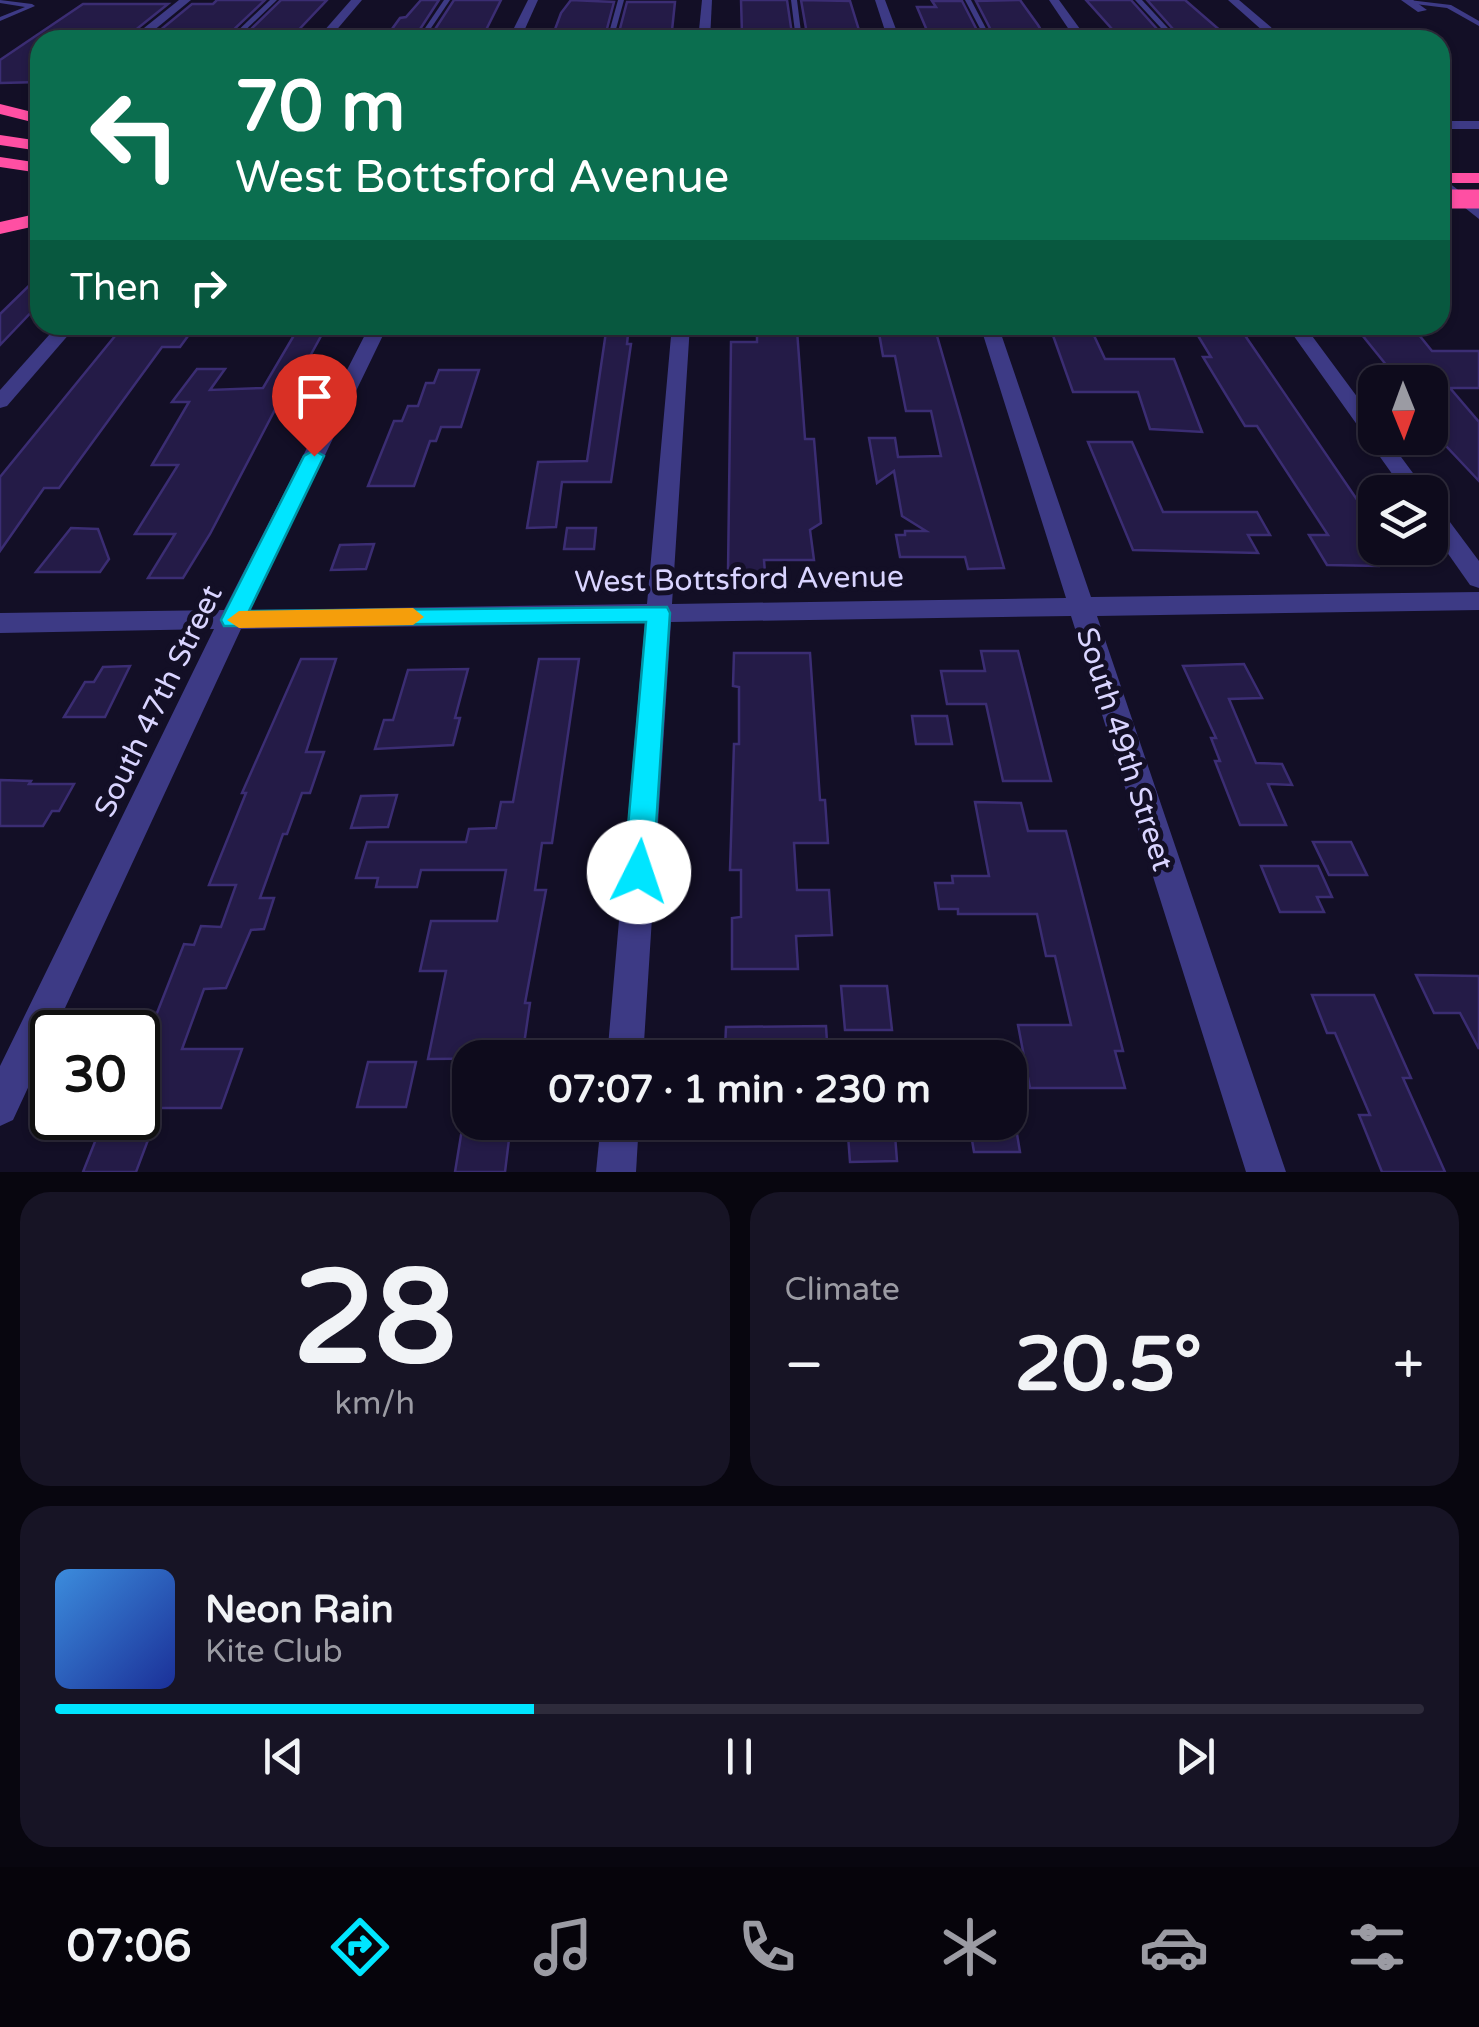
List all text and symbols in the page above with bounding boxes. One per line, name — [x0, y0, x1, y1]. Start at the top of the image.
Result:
text: 70 m — [235, 66, 405, 150]
icon: left — [70, 70, 200, 200]
text: West Bottsford Avenue — [235, 151, 729, 205]
icon: right — [181, 260, 236, 315]
text: Then — [70, 265, 161, 311]
pin — [272, 354, 357, 457]
north arrow — [1358, 365, 1448, 455]
map controls — [1358, 365, 1448, 565]
icon: arrive — [287, 369, 342, 424]
button: layers — [1358, 475, 1448, 565]
street label: West Bottsford Avenue — [574, 558, 904, 601]
street label: South 47th Street — [86, 579, 231, 823]
street label: South 49th Street — [1068, 623, 1181, 875]
position arrow — [587, 820, 691, 924]
speed limit sign: 30 — [30, 1010, 160, 1140]
text: 07:07 · 1 min · 230 m — [548, 1067, 931, 1113]
text: 28 — [293, 1242, 456, 1398]
text: Climate — [785, 1271, 900, 1309]
text: 20.5° — [1015, 1320, 1202, 1410]
text: − — [785, 1333, 824, 1399]
text: + — [1393, 1333, 1424, 1399]
text: km/h — [335, 1385, 415, 1423]
text: Neon Rain — [205, 1587, 394, 1633]
text: Kite Club — [205, 1633, 343, 1671]
icon: previous — [256, 1729, 311, 1784]
icon: pause — [712, 1729, 767, 1784]
icon: next — [1168, 1729, 1223, 1784]
icon: directions — [325, 1912, 395, 1982]
icon: music — [528, 1912, 598, 1982]
icon: phone — [732, 1912, 802, 1982]
icon: climate — [935, 1912, 1005, 1982]
icon: car — [1139, 1912, 1209, 1982]
icon: filters — [1342, 1912, 1412, 1982]
text: 07:06 — [67, 1920, 191, 1974]

